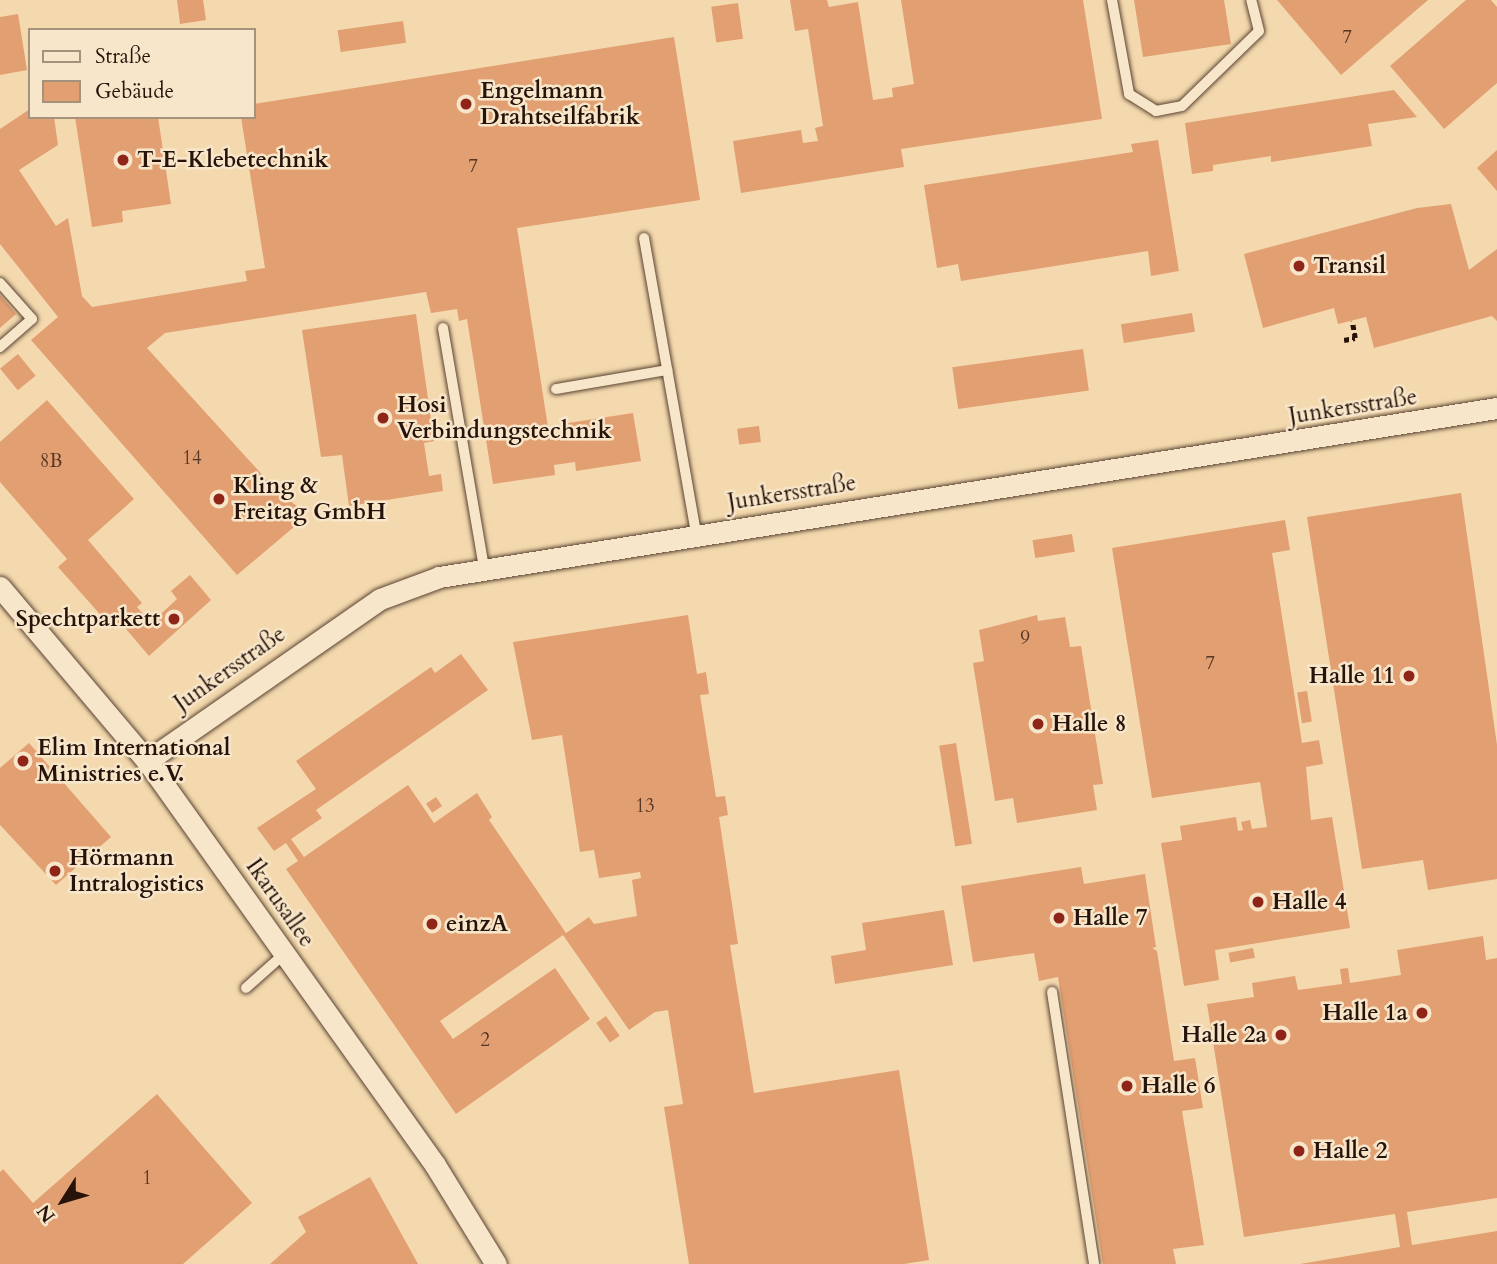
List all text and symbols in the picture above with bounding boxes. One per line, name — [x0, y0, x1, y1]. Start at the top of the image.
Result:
house number: 7 — [1342, 27, 1352, 49]
legend — [28, 28, 256, 119]
text: Straße — [95, 42, 151, 71]
text: Gebäude — [95, 77, 174, 106]
place label: Engelmann Drahtseilfabrik — [480, 77, 640, 131]
marker: Engelmann Drahtseilfabrik — [458, 96, 474, 112]
place label: T-E-Klebetechnik — [137, 146, 329, 174]
marker: T-E-Klebetechnik — [115, 152, 131, 168]
house number: 7 — [468, 156, 478, 178]
place label: Transil — [1313, 252, 1386, 280]
marker: Transil — [1291, 258, 1307, 274]
street label: Junkersstraße — [1287, 383, 1419, 431]
place label: Hosi Verbindungstechnik — [397, 391, 612, 445]
marker: Hosi Verbindungstechnik — [375, 410, 391, 426]
house number: 14 — [182, 448, 202, 470]
house number: 8B — [40, 451, 62, 473]
street label: Junkersstraße — [726, 469, 858, 517]
place label: Kling & Freitag GmbH — [233, 472, 386, 526]
marker: Kling & Freitag GmbH — [211, 491, 227, 507]
place label: Spechtparkett — [16, 605, 160, 633]
marker: Spechtparkett — [166, 611, 182, 627]
street label: Junkersstraße — [169, 620, 291, 718]
house number: 9 — [1020, 628, 1030, 650]
house number: 7 — [1205, 653, 1215, 675]
place label: Halle 11 — [1309, 662, 1395, 690]
marker: Halle 11 — [1401, 668, 1417, 684]
place label: Halle 8 — [1052, 710, 1126, 738]
marker: Halle 8 — [1030, 716, 1046, 732]
place label: Elim International Ministries e.V. — [37, 734, 230, 788]
marker: Elim International Ministries e.V. — [15, 753, 31, 769]
house number: 13 — [635, 796, 655, 818]
place label: Hörmann Intralogistics — [69, 844, 204, 898]
street label: Ikarusallee — [240, 854, 320, 952]
marker: Hörmann Intralogistics — [47, 863, 63, 879]
place label: Halle 4 — [1272, 888, 1346, 916]
marker: Halle 4 — [1250, 894, 1266, 910]
place label: Halle 7 — [1073, 904, 1147, 932]
place label: einzA — [446, 910, 508, 938]
marker: Halle 7 — [1051, 910, 1067, 926]
marker: einzA — [424, 916, 440, 932]
place label: Halle 1a — [1322, 999, 1408, 1027]
marker: Halle 1a — [1414, 1005, 1430, 1021]
place label: Halle 2a — [1181, 1021, 1267, 1049]
marker: Halle 2a — [1273, 1027, 1289, 1043]
house number: 2 — [480, 1030, 490, 1052]
place label: Halle 6 — [1141, 1072, 1215, 1100]
marker: Halle 6 — [1119, 1078, 1135, 1094]
place label: Halle 2 — [1313, 1137, 1387, 1165]
marker: Halle 2 — [1291, 1143, 1307, 1159]
north arrow — [28, 1166, 98, 1236]
house number: 1 — [142, 1168, 152, 1190]
text: N — [31, 1199, 62, 1228]

